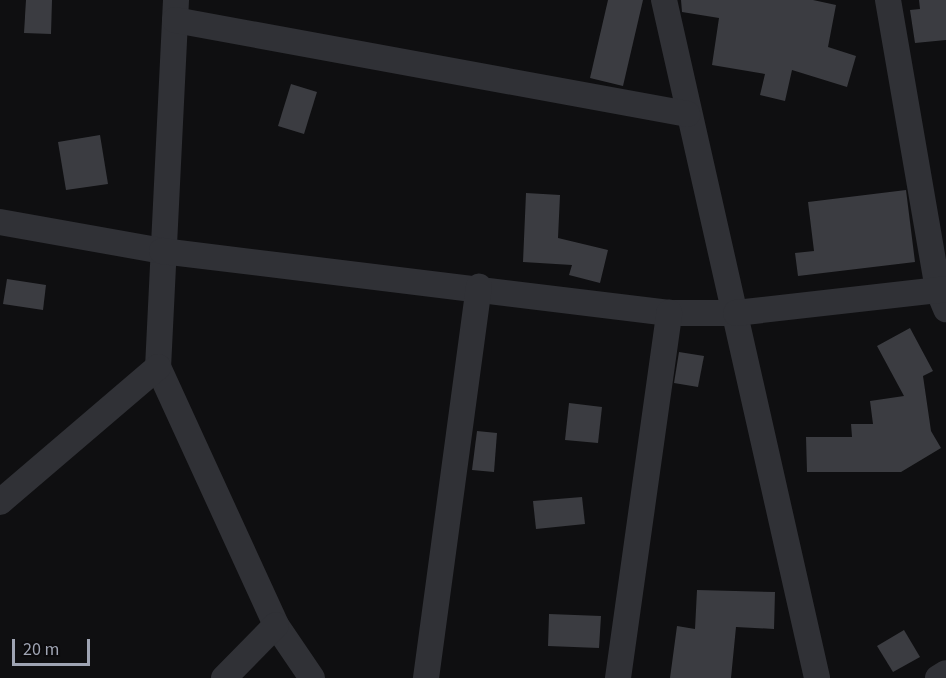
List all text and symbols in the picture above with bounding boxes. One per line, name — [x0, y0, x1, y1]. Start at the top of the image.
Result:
scale bar — [15, 627, 93, 665]
text: 20 m — [23, 637, 59, 662]

